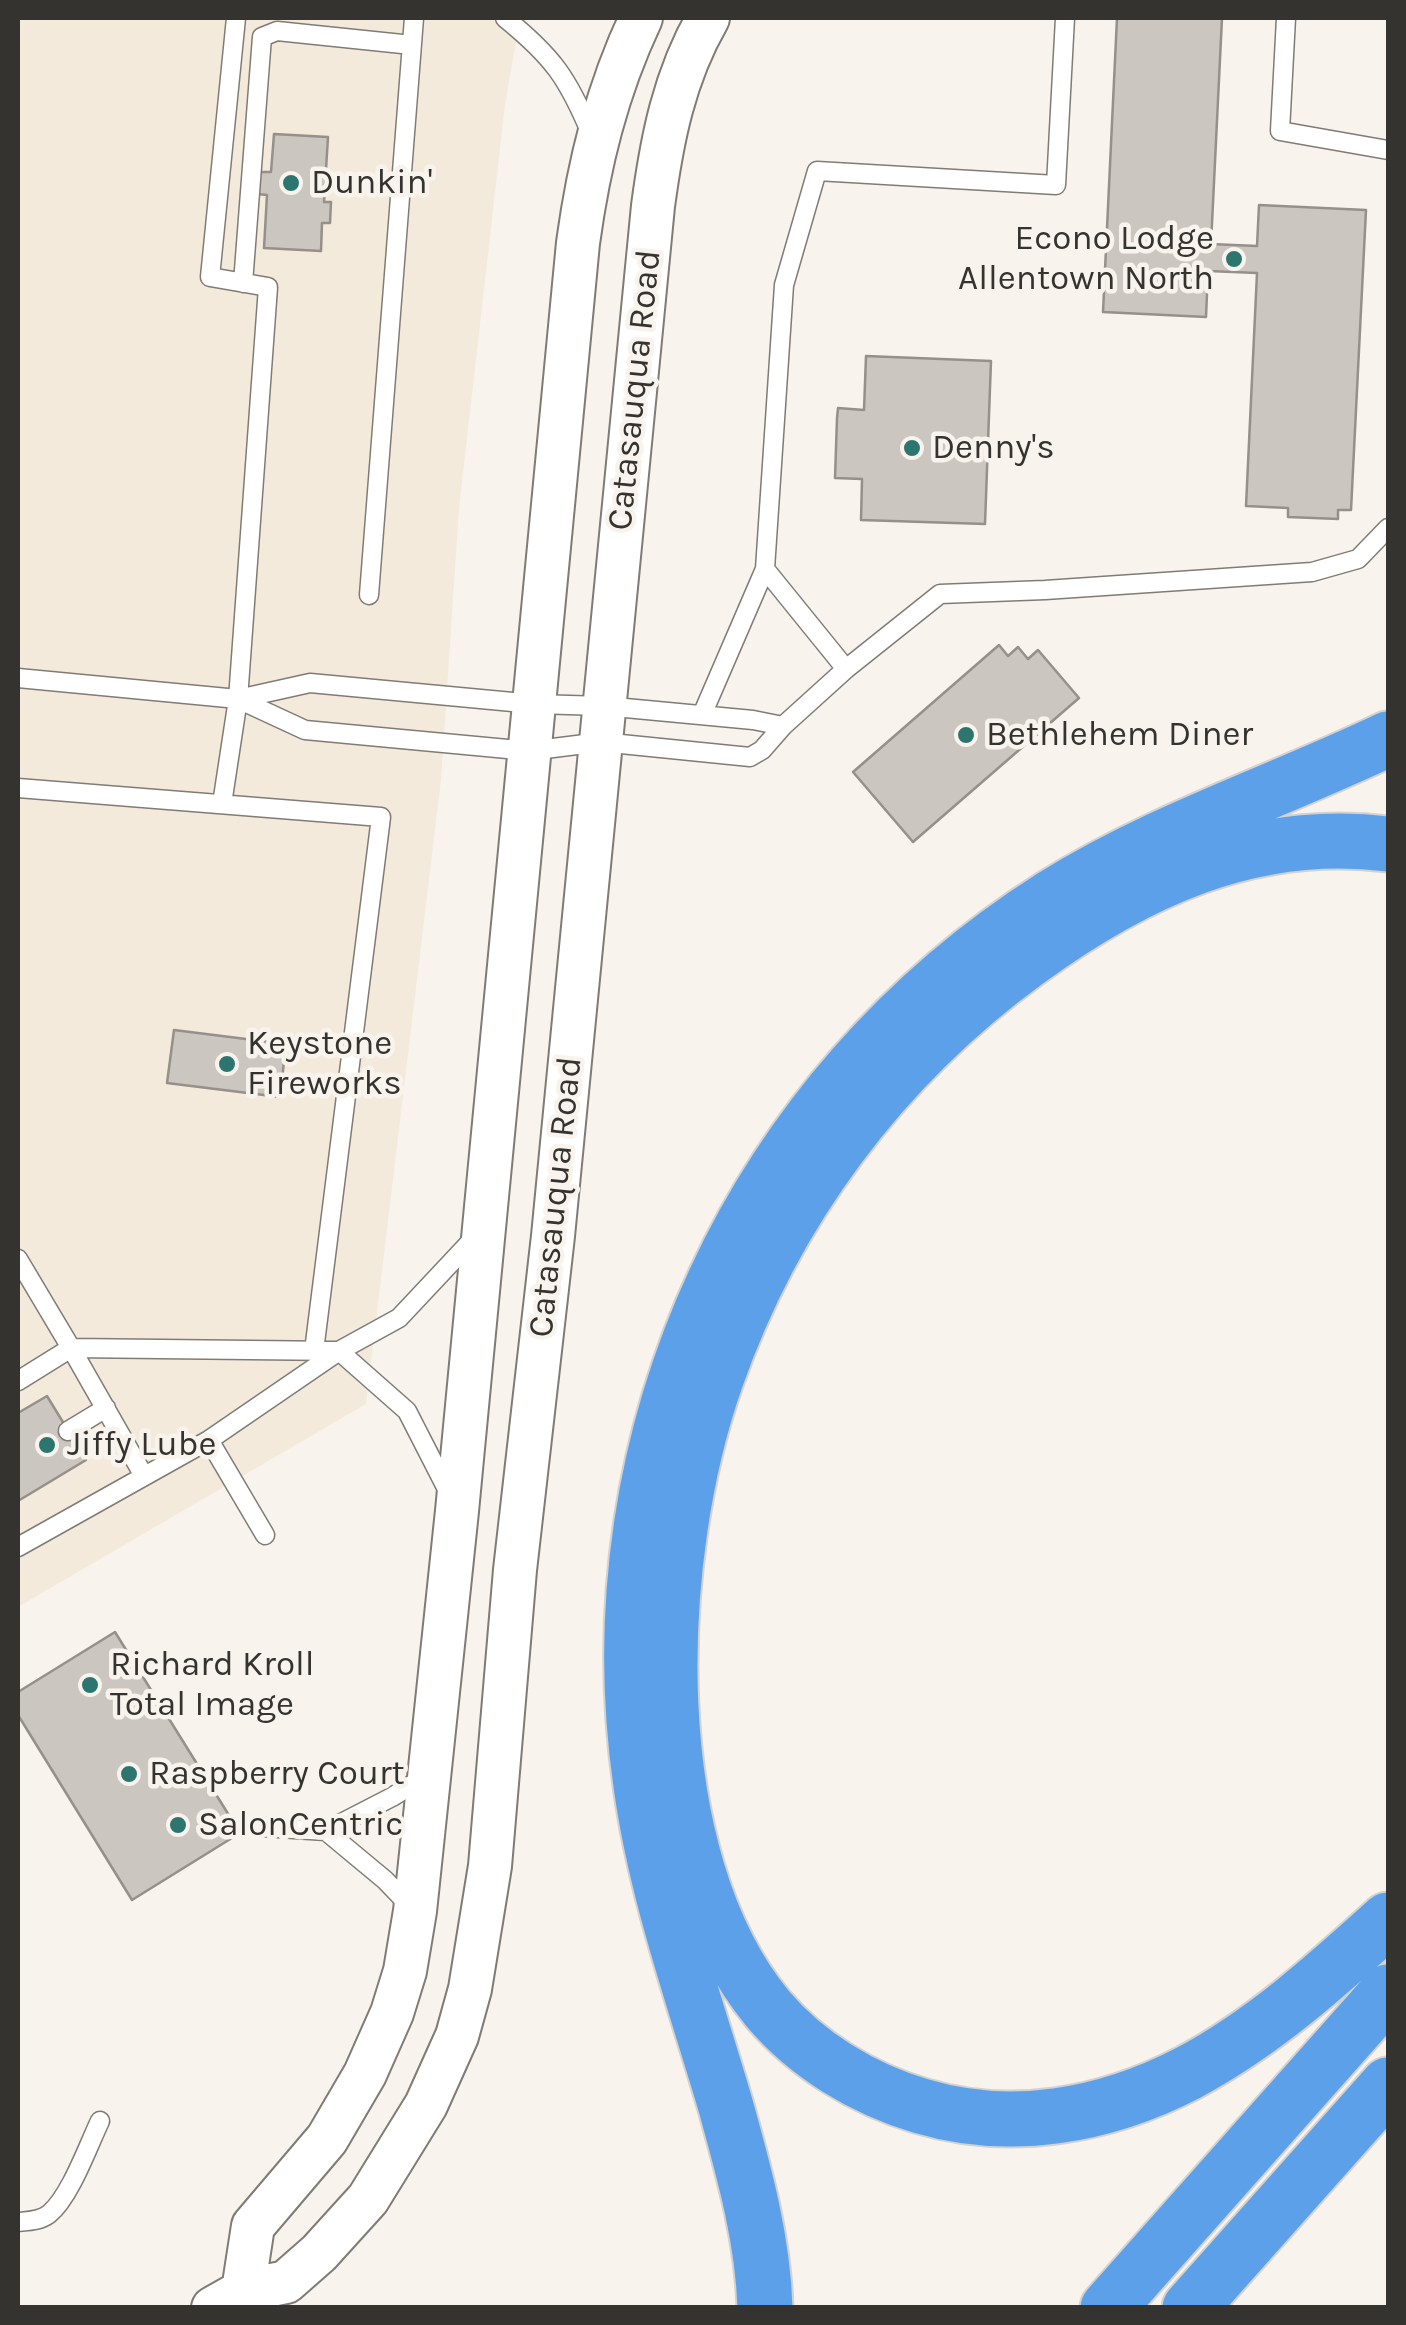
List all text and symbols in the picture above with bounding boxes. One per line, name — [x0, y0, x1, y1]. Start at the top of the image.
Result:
place label: Dunkin' — [311, 162, 432, 204]
marker: Dunkin' — [280, 172, 302, 194]
place label: Econo Lodge Allentown North — [958, 218, 1214, 300]
street label: Catasauqua Road — [599, 248, 671, 532]
marker: Econo Lodge Allentown North — [1223, 248, 1245, 270]
place label: Denny's — [932, 427, 1055, 469]
marker: Denny's — [901, 437, 923, 459]
place label: Bethlehem Diner — [986, 714, 1253, 756]
marker: Bethlehem Diner — [955, 724, 977, 746]
place label: Keystone Fireworks — [247, 1023, 402, 1105]
marker: Keystone Fireworks — [216, 1053, 238, 1075]
street label: Catasauqua Road — [520, 1055, 592, 1339]
place label: Jiffy Lube — [67, 1424, 216, 1466]
marker: Jiffy Lube — [36, 1434, 58, 1456]
place label: Richard Kroll Total Image — [110, 1644, 315, 1726]
marker: Richard Kroll Total Image — [79, 1674, 101, 1696]
place label: Raspberry Court — [149, 1753, 405, 1795]
marker: Raspberry Court — [118, 1763, 140, 1785]
place label: SalonCentric — [198, 1804, 403, 1846]
marker: SalonCentric — [167, 1814, 189, 1836]

